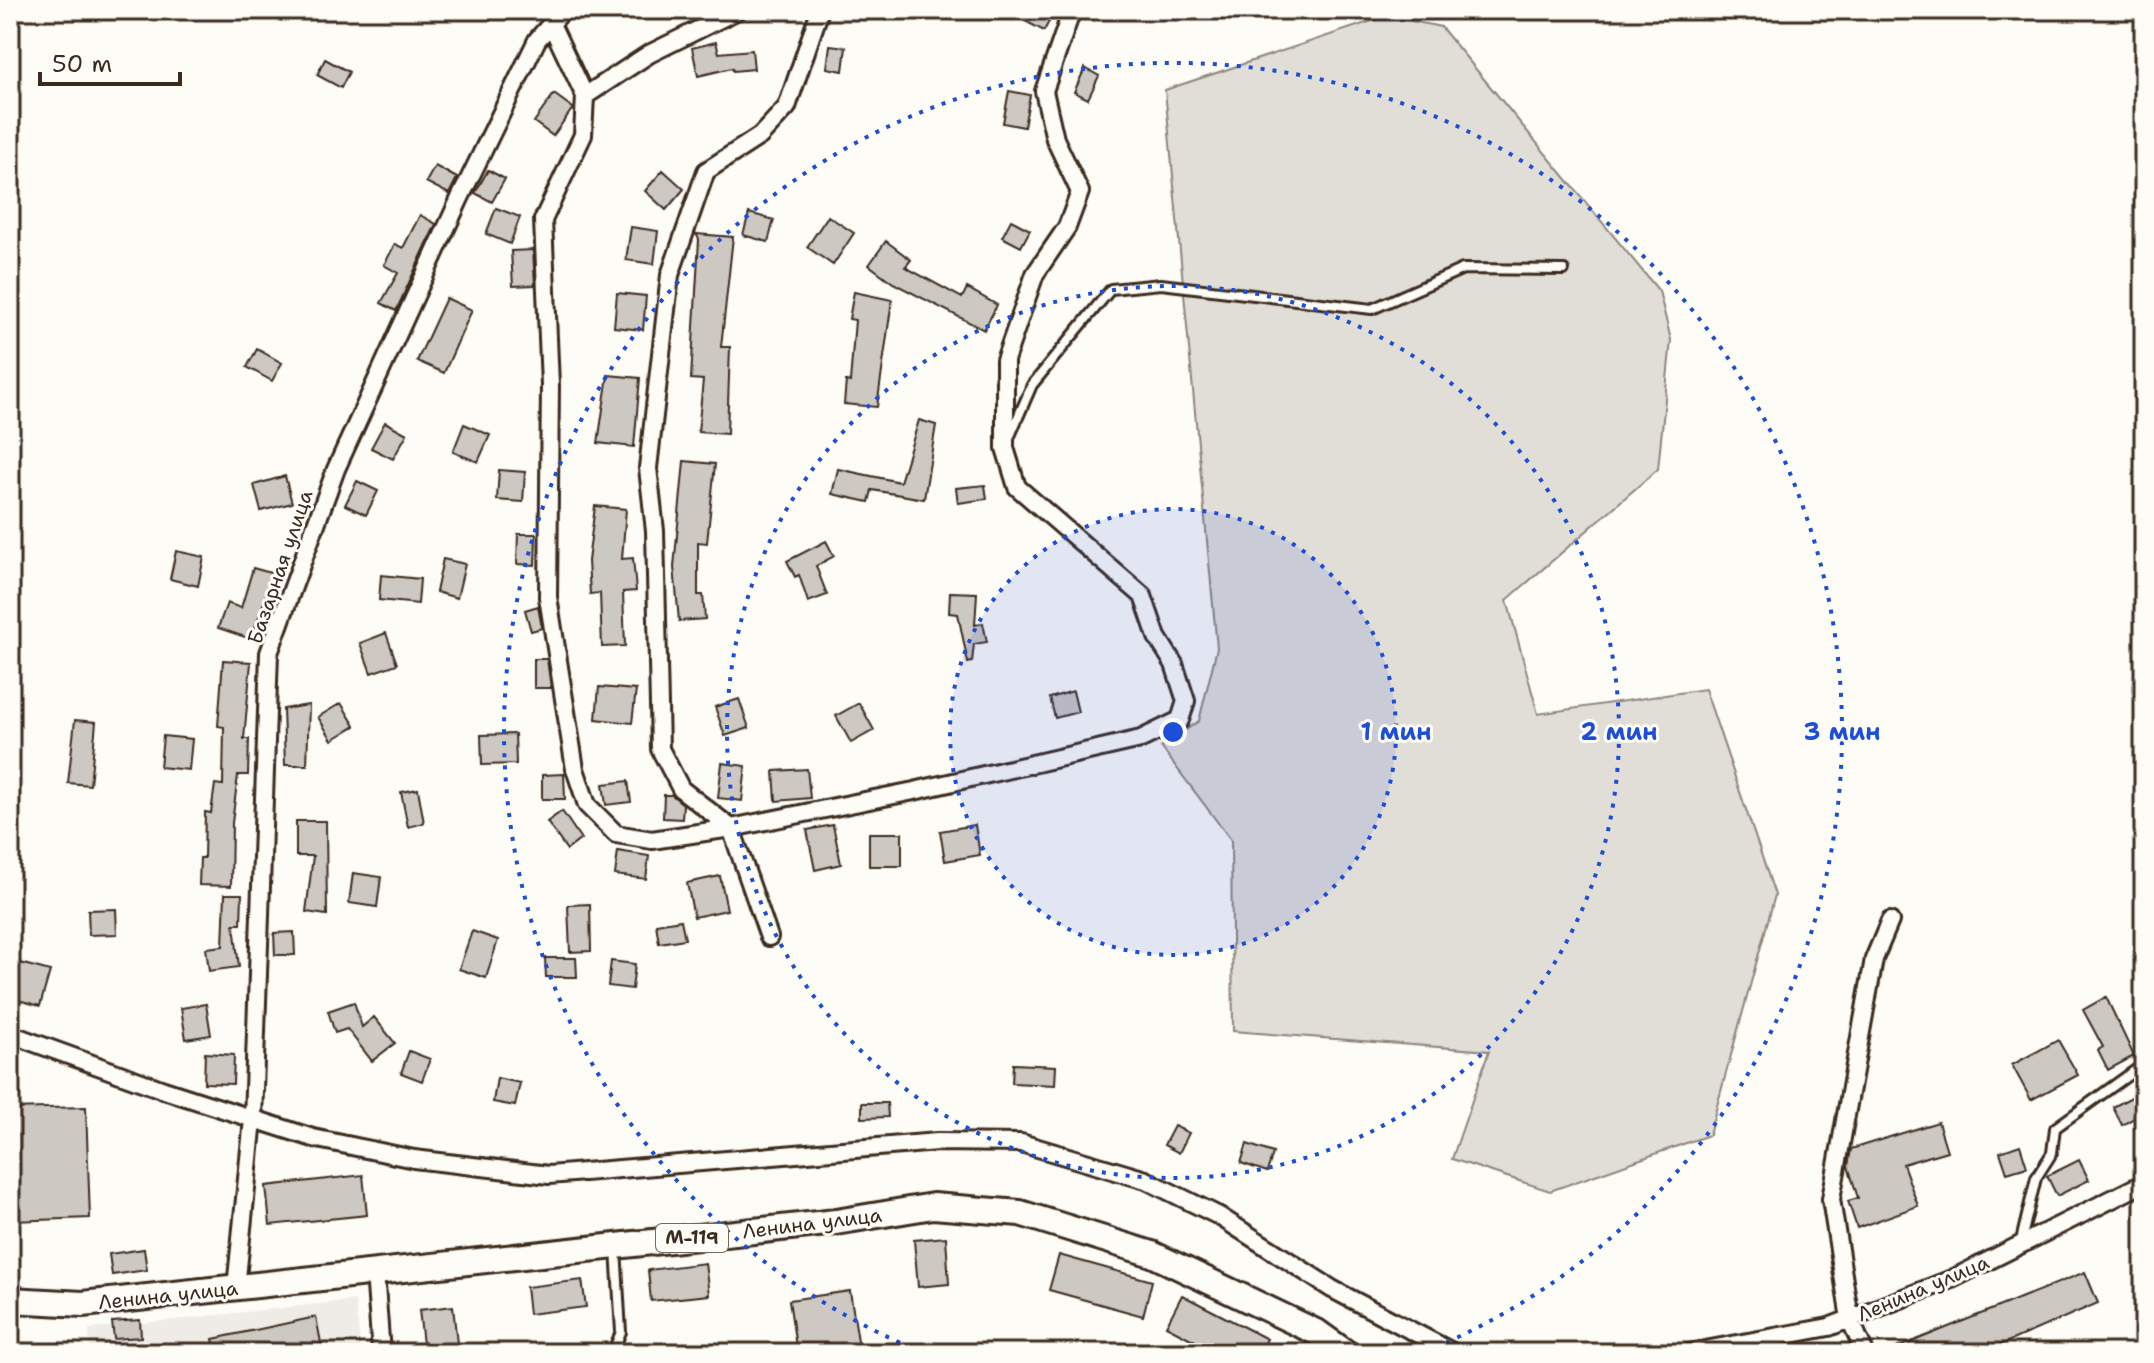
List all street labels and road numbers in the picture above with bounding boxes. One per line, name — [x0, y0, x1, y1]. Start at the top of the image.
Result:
street label: Базарная улица — [241, 486, 319, 647]
street label: Ленина улица — [741, 1201, 884, 1244]
road number: М-119 — [656, 1224, 728, 1252]
street label: Ленина улица — [1853, 1248, 1993, 1327]
street label: Ленина улица — [97, 1275, 240, 1315]

